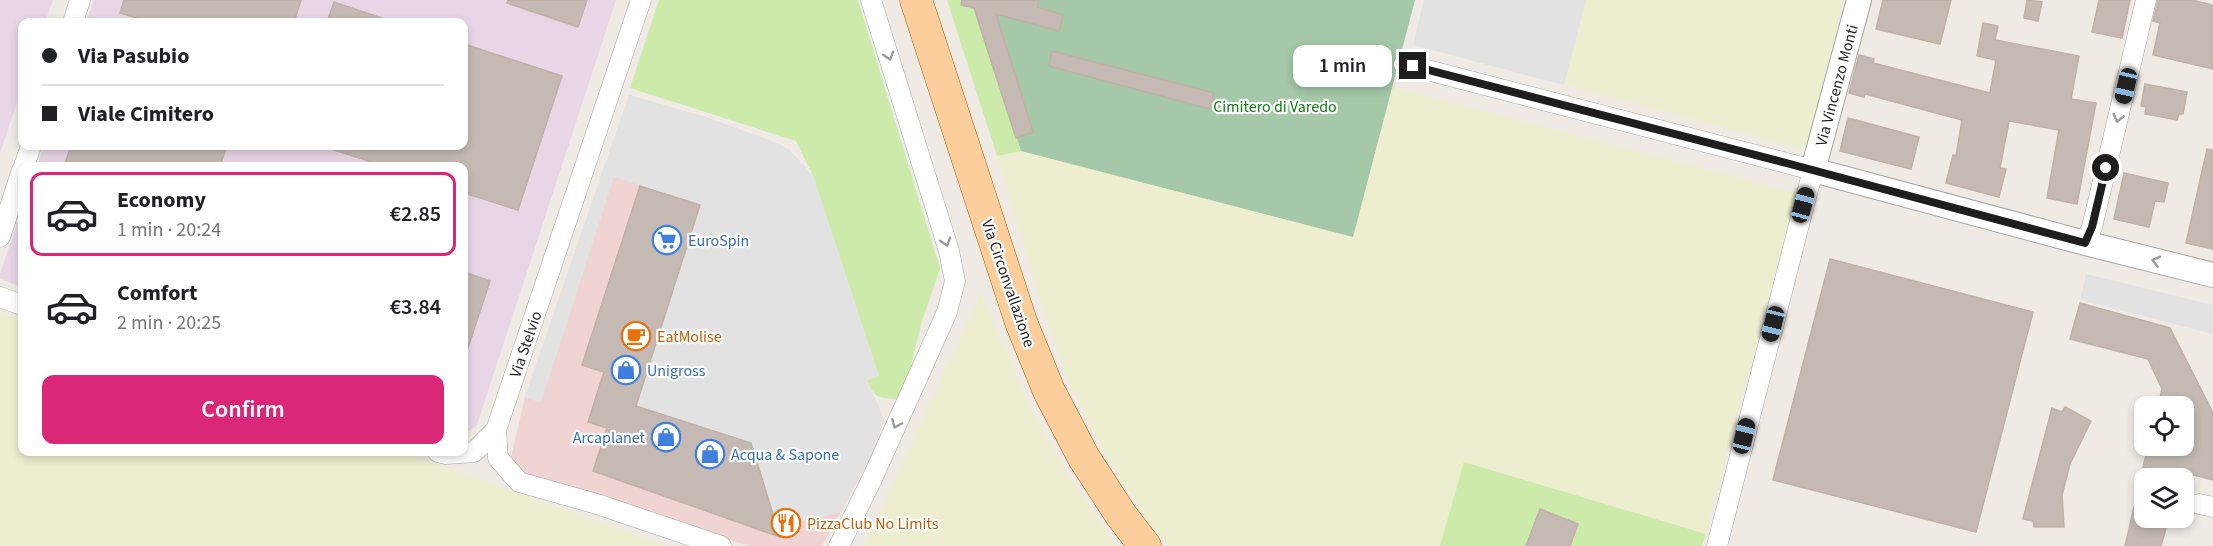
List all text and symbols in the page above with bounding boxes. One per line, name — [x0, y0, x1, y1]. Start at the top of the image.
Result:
street label: Via Vincenzo Monti — [1810, 22, 1864, 148]
text: Via Pasubio — [78, 40, 189, 72]
callout: 1 min — [1293, 45, 1392, 87]
one-way arrow — [882, 50, 894, 61]
text: 1 min — [1319, 52, 1366, 80]
route end — [1399, 52, 1426, 79]
car — [2113, 66, 2139, 106]
park label: Cimitero di Varedo — [1213, 96, 1337, 118]
text: Viale Cimitero — [78, 98, 214, 130]
one-way arrow — [2113, 113, 2126, 123]
route start — [2092, 154, 2119, 181]
text: Economy — [117, 184, 206, 216]
car — [1790, 185, 1816, 225]
icon: car — [45, 187, 99, 241]
text: €2.85 — [390, 198, 441, 230]
text: 1 min · 20:24 — [117, 216, 221, 244]
street label: Via Circonvallazione — [976, 216, 1040, 350]
supermarket icon: EuroSpin — [651, 224, 683, 256]
place label: EuroSpin — [688, 230, 749, 252]
one-way arrow — [939, 236, 951, 247]
one-way arrow — [2151, 256, 2161, 269]
text: Comfort — [117, 277, 198, 309]
icon: car — [45, 280, 99, 334]
text: €3.84 — [390, 291, 441, 323]
car — [1760, 304, 1786, 344]
street label: Via Stelvio — [504, 308, 548, 380]
text: 2 min · 20:25 — [117, 309, 221, 337]
cafe icon: EatMolise — [620, 320, 652, 352]
place label: EatMolise — [657, 326, 722, 348]
shop icon: Unigross — [610, 354, 642, 386]
place label: Unigross — [647, 360, 706, 382]
button: Confirm — [42, 375, 444, 444]
map controls — [2134, 396, 2194, 528]
button: locate — [2134, 396, 2194, 456]
car — [1731, 416, 1757, 456]
one-way arrow — [891, 418, 903, 429]
shop icon: Arcaplanet — [650, 421, 682, 453]
place label: Arcaplanet — [573, 427, 646, 449]
shop icon: Acqua & Sapone — [694, 438, 726, 470]
place label: Acqua & Sapone — [731, 444, 839, 466]
button: layers — [2134, 468, 2194, 528]
restaurant icon: PizzaClub No Limits — [770, 507, 802, 539]
place label: PizzaClub No Limits — [807, 513, 939, 535]

